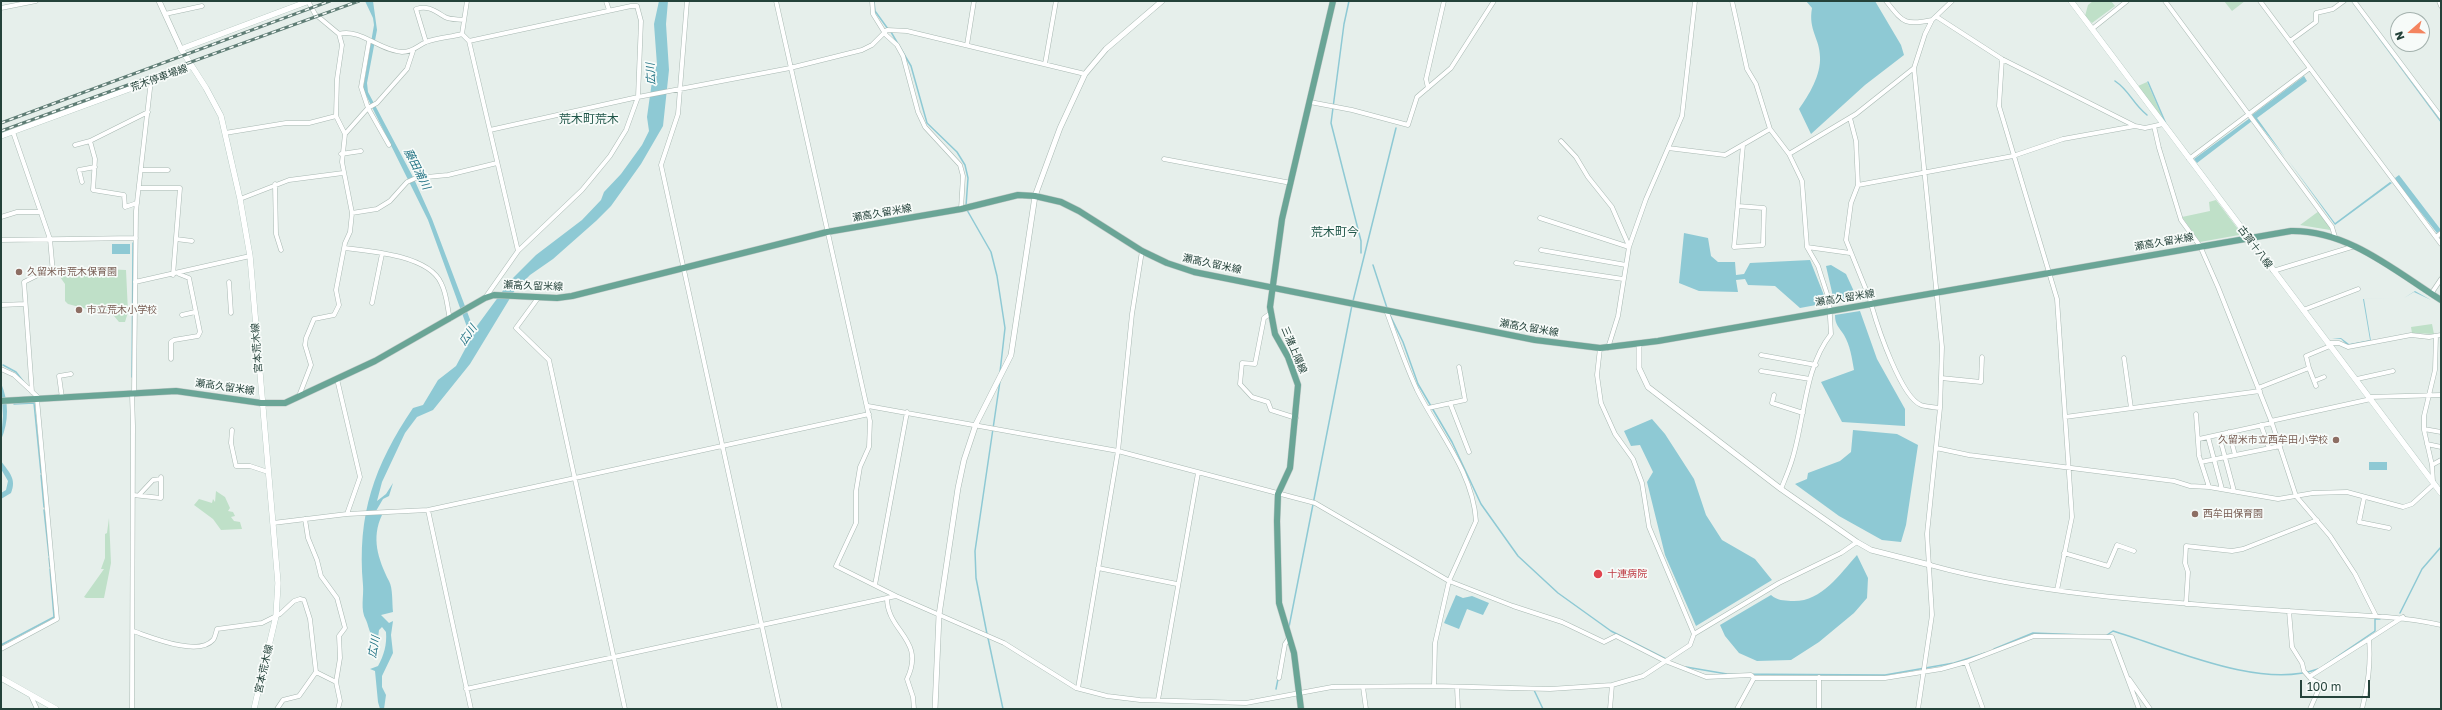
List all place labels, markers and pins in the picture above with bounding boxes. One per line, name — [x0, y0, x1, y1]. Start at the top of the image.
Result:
place label: 久留米市荒木保育園 — [27, 266, 117, 278]
marker: 久留米市荒木保育園 — [14, 267, 24, 277]
place label: 市立荒木小学校 — [87, 304, 157, 316]
marker: 市立荒木小学校 — [74, 305, 84, 315]
place label: 久留米市立西牟田小学校 — [2218, 434, 2328, 446]
marker: 久留米市立西牟田小学校 — [2331, 435, 2341, 445]
place label: 西牟田保育園 — [2203, 508, 2263, 520]
marker: 西牟田保育園 — [2190, 509, 2200, 519]
marker: 十連病院 — [1592, 568, 1604, 580]
place label: 十連病院 — [1607, 568, 1647, 580]

